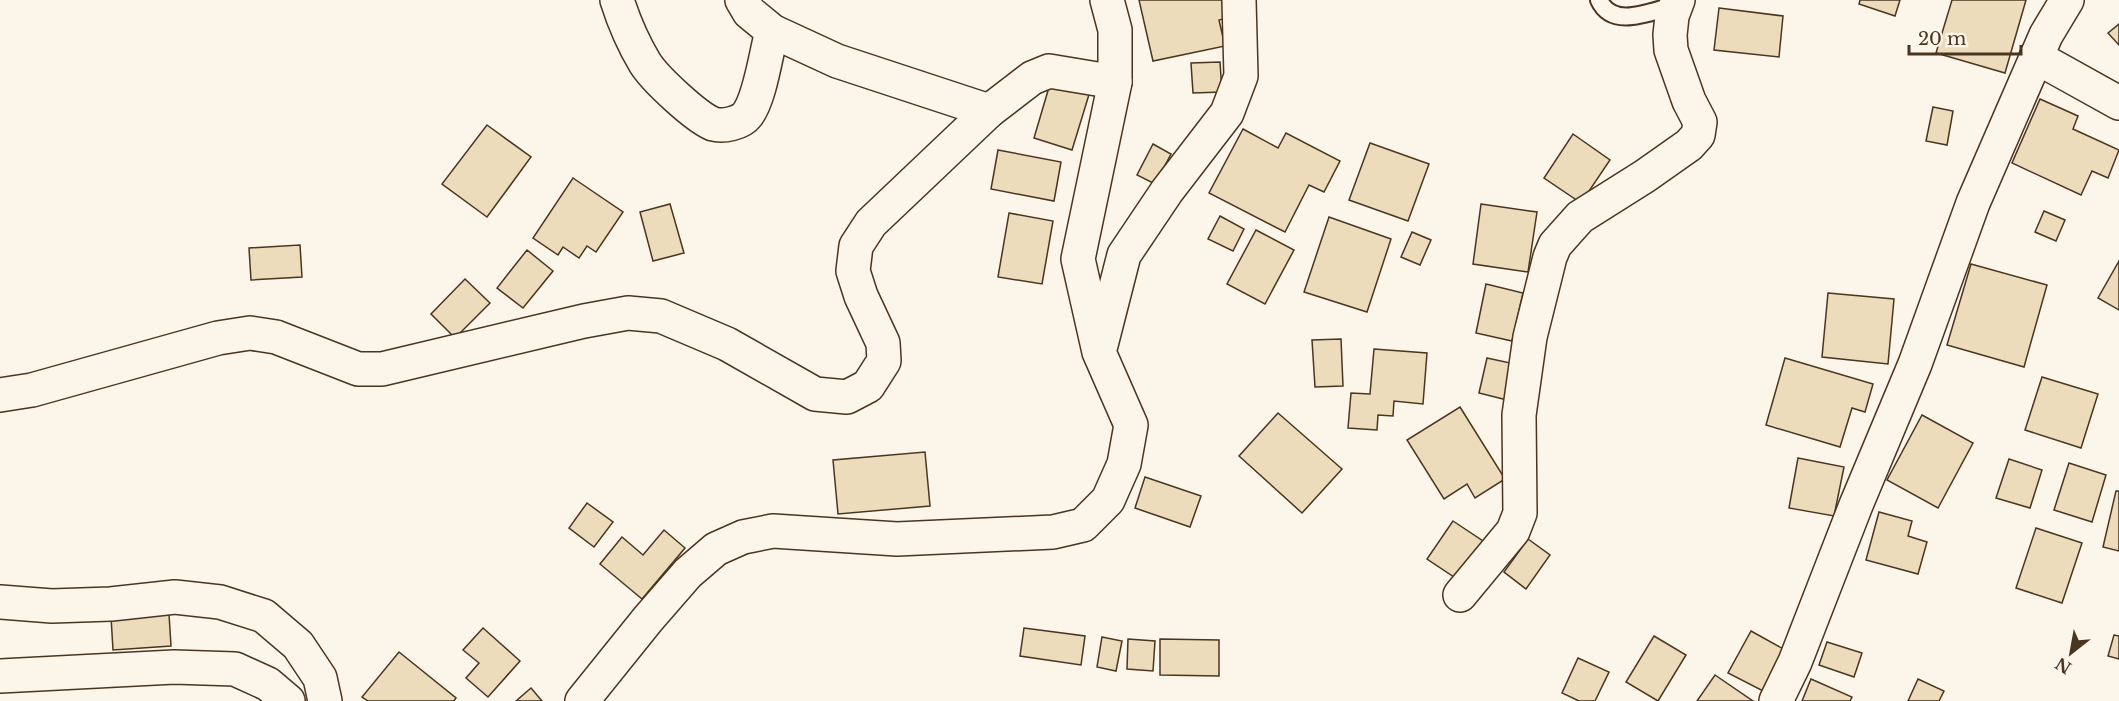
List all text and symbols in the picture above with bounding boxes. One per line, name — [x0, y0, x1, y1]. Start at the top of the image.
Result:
scale bar — [1909, 18, 2022, 56]
text: 20 m — [1918, 28, 1966, 50]
north arrow — [2041, 623, 2101, 683]
text: N — [2052, 653, 2075, 678]

